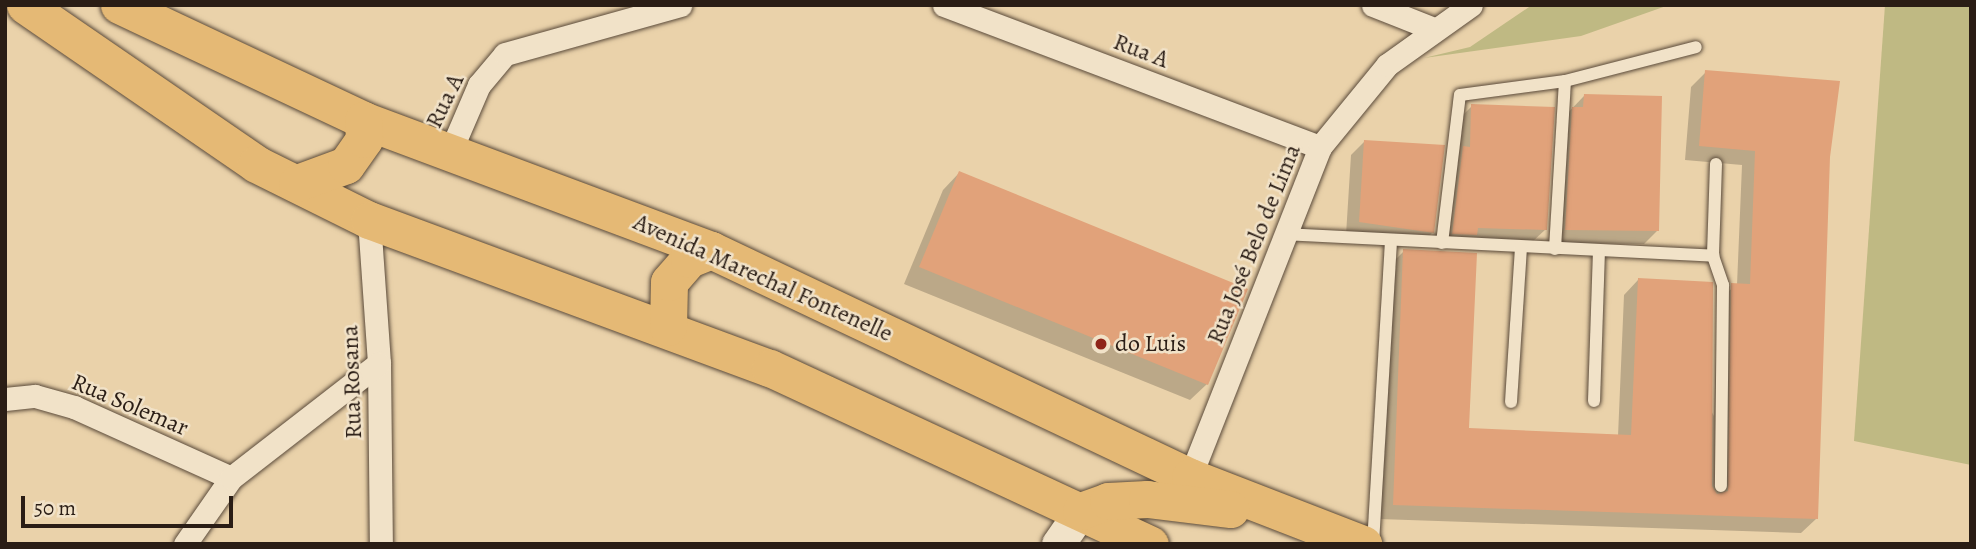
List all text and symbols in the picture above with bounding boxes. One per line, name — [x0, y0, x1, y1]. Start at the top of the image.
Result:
street label: Rua A — [1109, 27, 1173, 75]
street label: Rua A — [420, 69, 470, 133]
street label: Rua José Belo de Lima — [1201, 140, 1307, 348]
street label: Avenida Marechal Fontenelle — [629, 208, 897, 348]
street label: Rua Rosana — [336, 325, 368, 439]
place label: do Luis — [1115, 330, 1186, 358]
marker: do Luis — [1093, 336, 1109, 352]
street label: Rua Solemar — [67, 368, 193, 442]
scale bar — [24, 482, 236, 526]
text: 50 m — [34, 494, 76, 522]

